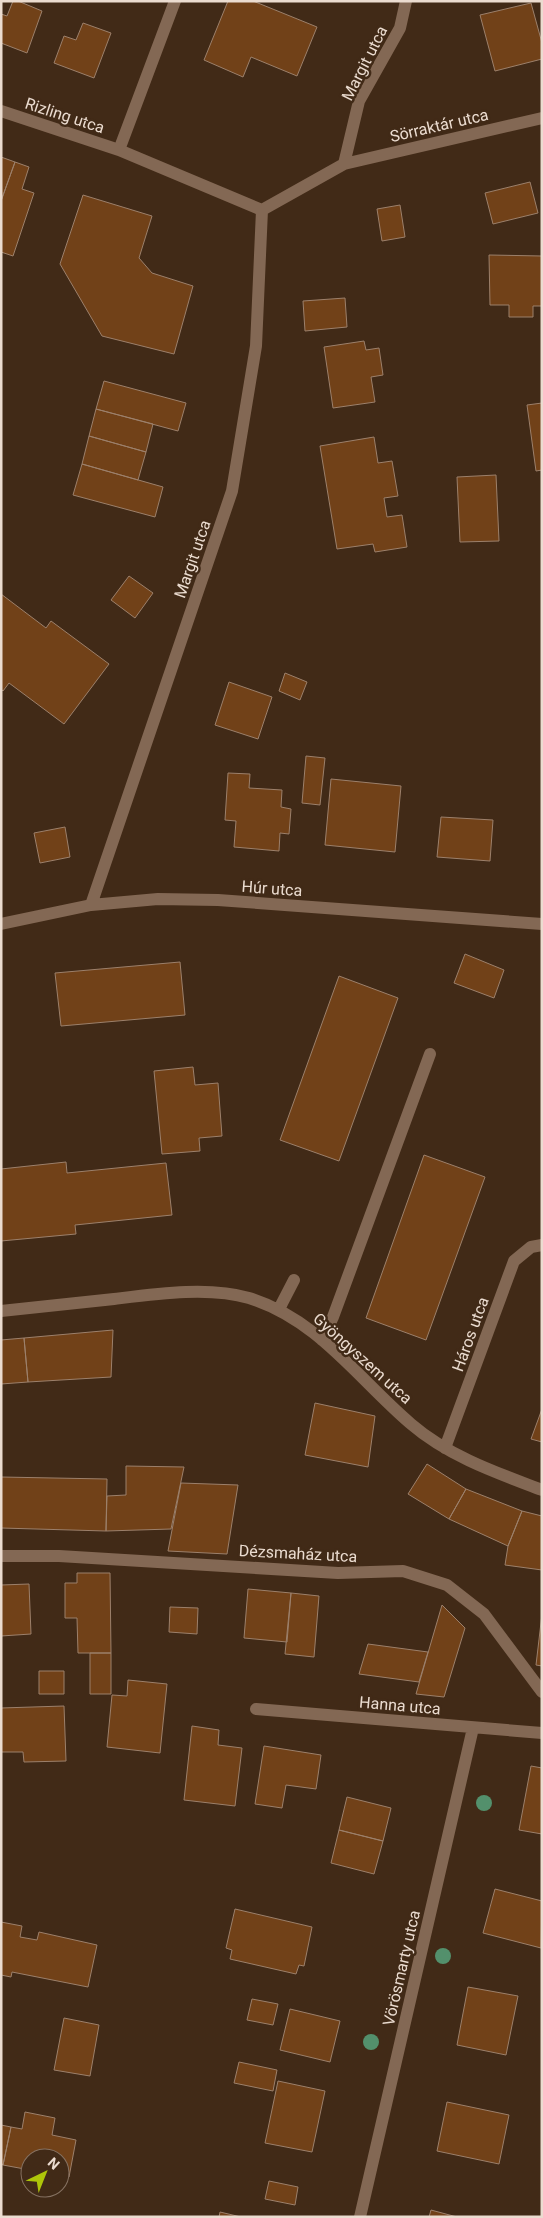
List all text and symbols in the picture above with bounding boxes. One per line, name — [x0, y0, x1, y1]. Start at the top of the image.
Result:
street label: Margit utca — [338, 23, 391, 104]
street label: Rizling utca — [23, 94, 107, 137]
street label: Sörraktár utca — [388, 105, 490, 146]
street label: Margit utca — [170, 518, 215, 601]
street label: Húr utca — [241, 877, 303, 900]
street label: Háros utca — [448, 1294, 493, 1374]
street label: Gyöngyszem utca — [309, 1309, 416, 1408]
street label: Dézsmaház utca — [238, 1541, 358, 1566]
street label: Hanna utca — [358, 1692, 441, 1719]
street label: Vörösmarty utca — [379, 1908, 424, 2028]
north arrow — [20, 2148, 70, 2198]
text: N — [45, 2154, 63, 2173]

